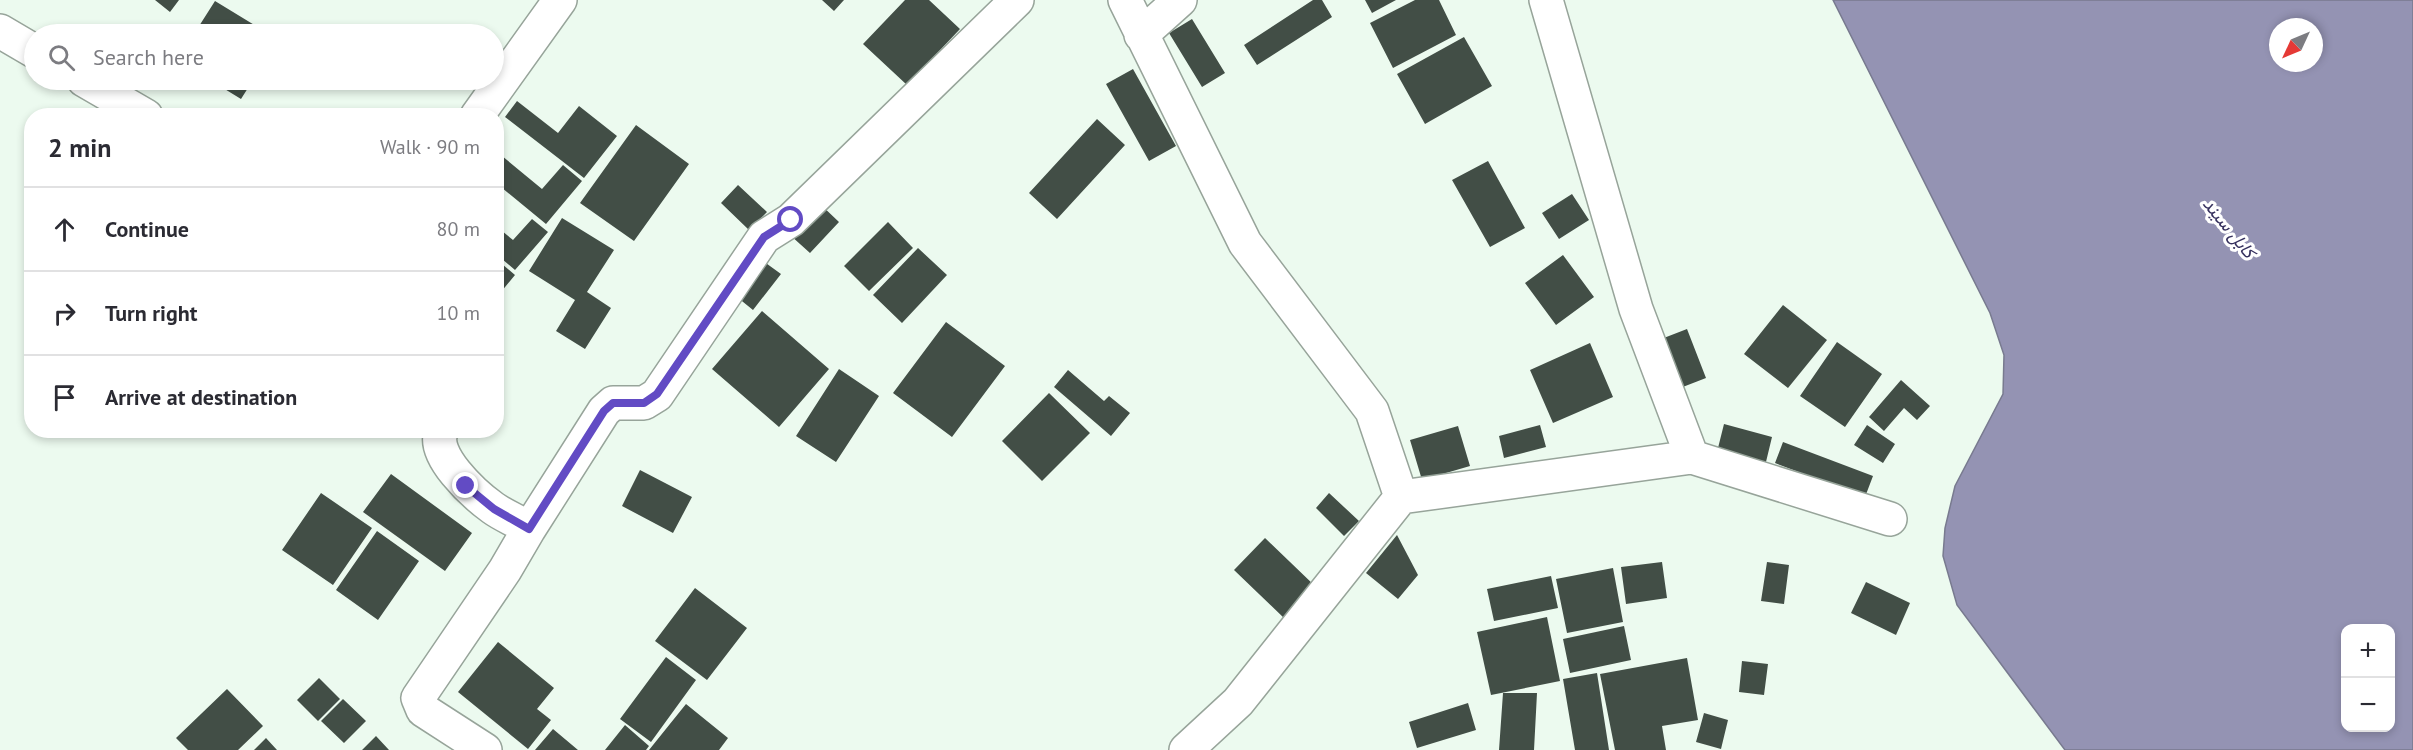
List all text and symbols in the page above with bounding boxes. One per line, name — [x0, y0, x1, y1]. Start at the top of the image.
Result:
north arrow — [2269, 18, 2323, 72]
search box — [24, 24, 504, 90]
icon: search — [45, 41, 78, 74]
text: Search here — [93, 43, 204, 71]
text: 2 min — [48, 131, 111, 164]
text: Walk · 90 m — [380, 134, 480, 160]
water label: کابل سيند — [2198, 193, 2263, 265]
route start — [777, 206, 803, 232]
icon: ahead — [48, 213, 81, 246]
text: Continue — [105, 215, 189, 243]
text: 80 m — [437, 216, 480, 242]
icon: right — [48, 297, 81, 330]
text: Turn right — [105, 299, 197, 327]
text: 10 m — [437, 300, 480, 326]
icon: arrive — [48, 381, 81, 414]
text: Arrive at destination — [105, 383, 297, 411]
route end — [452, 472, 478, 498]
map controls — [2341, 624, 2395, 732]
button: + — [2341, 624, 2395, 678]
button: − — [2341, 678, 2395, 732]

